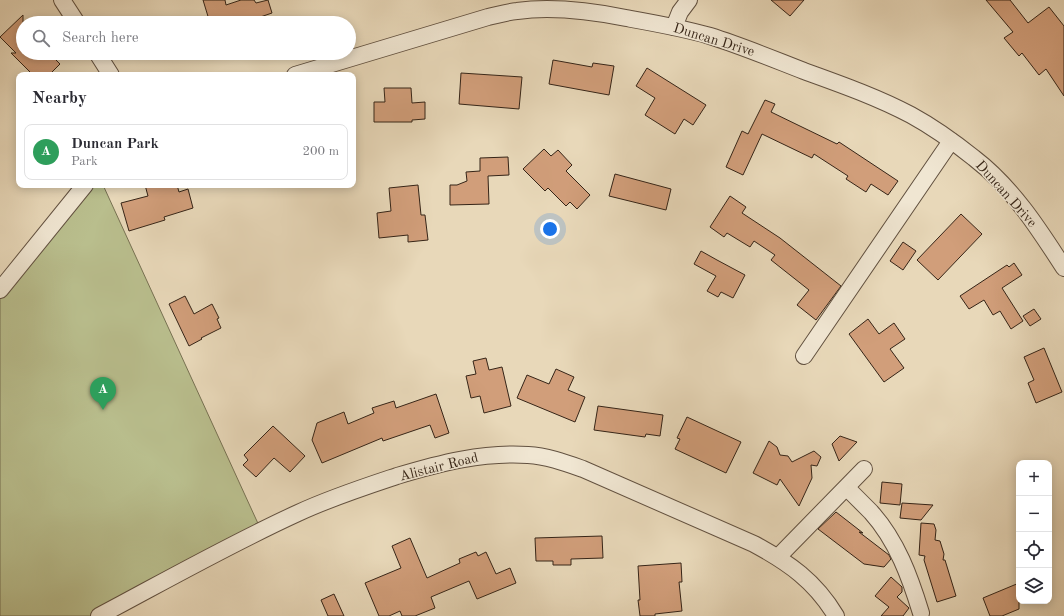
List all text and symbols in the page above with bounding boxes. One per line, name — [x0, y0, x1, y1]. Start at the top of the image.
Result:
search box — [16, 16, 356, 60]
street label: Duncan Drive — [672, 21, 756, 59]
icon: search — [30, 27, 52, 49]
text: Search here — [62, 31, 139, 46]
text: Nearby — [32, 90, 87, 107]
text: Duncan Park — [71, 137, 159, 152]
text: A — [41, 145, 51, 158]
text: 200 m — [302, 145, 339, 158]
text: Park — [71, 155, 98, 168]
street label: Duncan Drive — [973, 158, 1039, 230]
your location — [540, 219, 560, 239]
pin: A — [90, 377, 116, 410]
street label: Alistair Road — [398, 450, 480, 484]
map controls — [1016, 460, 1052, 604]
button: + — [1016, 460, 1052, 496]
button: − — [1016, 496, 1052, 532]
button: locate — [1016, 532, 1052, 568]
button: layers — [1016, 568, 1052, 604]

